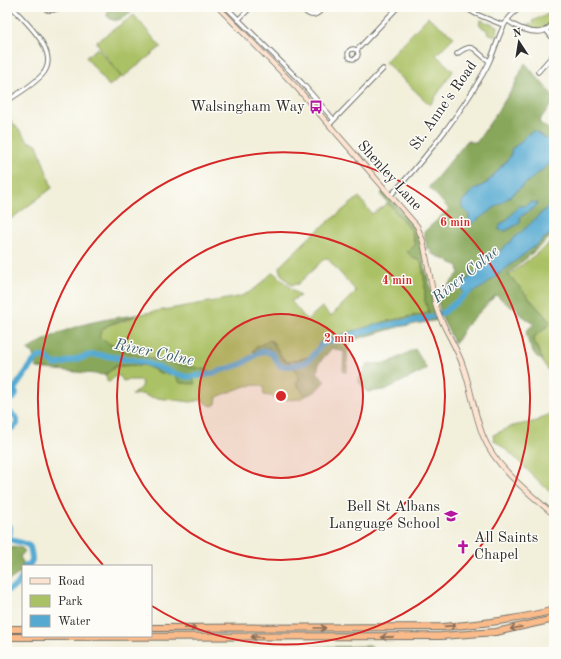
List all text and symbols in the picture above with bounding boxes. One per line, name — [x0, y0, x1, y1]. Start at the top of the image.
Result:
north arrow — [499, 22, 539, 62]
text: N — [512, 27, 523, 40]
street label: St. Anne's Road — [408, 58, 480, 153]
bus stop icon: Walsingham Way — [308, 99, 324, 115]
place label: Walsingham Way — [190, 100, 305, 115]
street label: Shenley Lane — [354, 138, 424, 214]
text: 6 min — [440, 217, 470, 229]
water label: River Colne — [429, 243, 503, 307]
text: 4 min — [382, 275, 412, 287]
text: 2 min — [324, 333, 354, 345]
water label: River Colne — [112, 337, 196, 369]
centre of rings — [274, 389, 288, 403]
place label: Bell St Albans Language School — [329, 500, 440, 532]
school or university icon: Bell St Albans Language School — [443, 508, 459, 524]
place label: All Saints Chapel — [474, 531, 538, 563]
church icon: All Saints Chapel — [455, 539, 471, 555]
legend — [22, 565, 152, 637]
text: Road — [58, 576, 85, 588]
text: Park — [58, 596, 83, 608]
text: Water — [58, 616, 91, 628]
one-way arrow — [443, 623, 456, 630]
one-way arrow — [183, 624, 196, 632]
one-way arrow — [313, 624, 326, 632]
one-way arrow — [510, 624, 523, 632]
one-way arrow — [251, 633, 264, 641]
one-way arrow — [381, 633, 394, 641]

